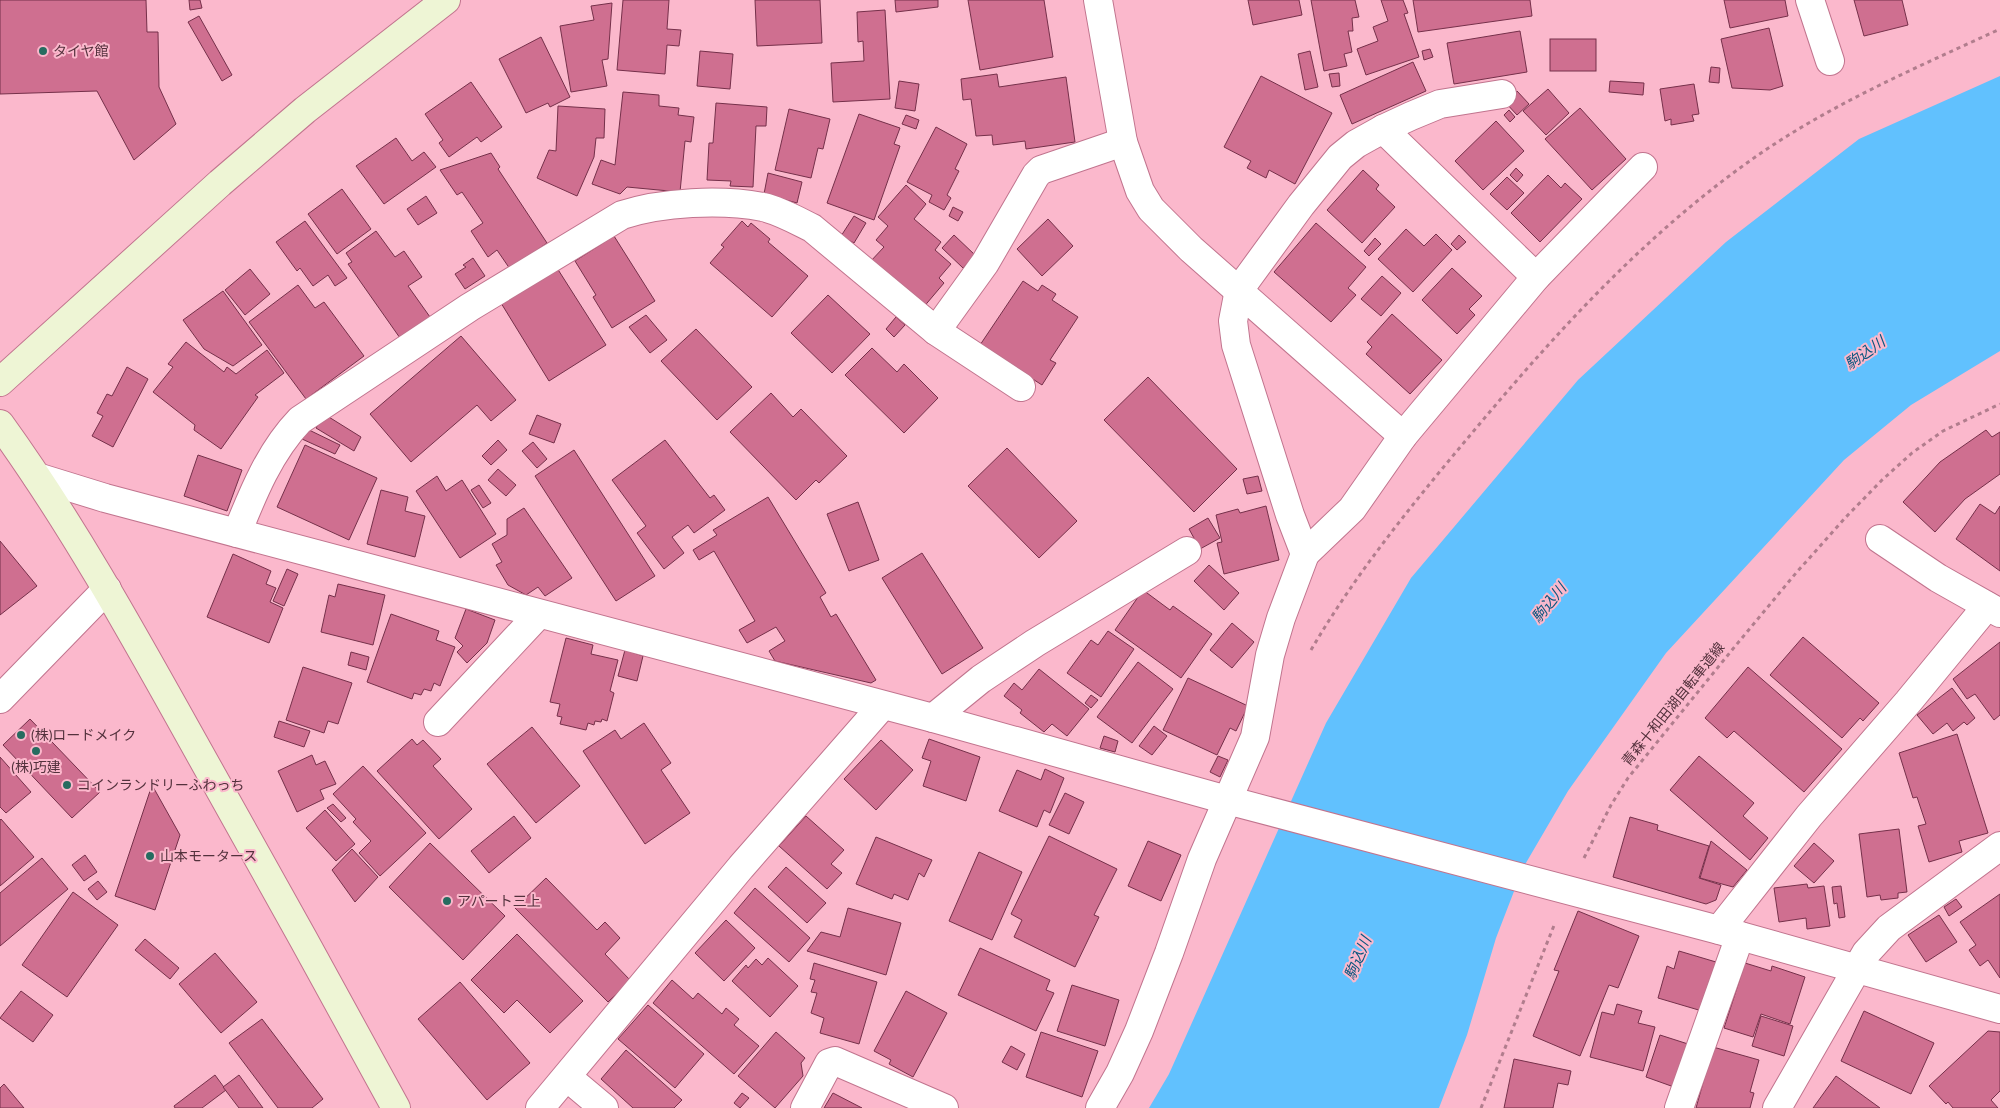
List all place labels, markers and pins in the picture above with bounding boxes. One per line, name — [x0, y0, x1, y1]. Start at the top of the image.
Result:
place label: タイヤ館 — [53, 42, 109, 59]
marker: タイヤ館 — [37, 45, 49, 57]
place label: (株)ロードメイク — [31, 726, 136, 743]
marker: (株)ロードメイク — [15, 729, 27, 741]
marker: (株)巧建 — [30, 745, 42, 757]
place label: (株)巧建 — [11, 758, 61, 775]
place label: コインランドリーふわっち — [77, 776, 244, 793]
marker: コインランドリーふわっち — [61, 779, 73, 791]
place label: 山本モータース — [160, 847, 257, 864]
marker: 山本モータース — [144, 850, 156, 862]
place label: アパート三上 — [457, 892, 541, 909]
marker: アパート三上 — [441, 895, 453, 907]

